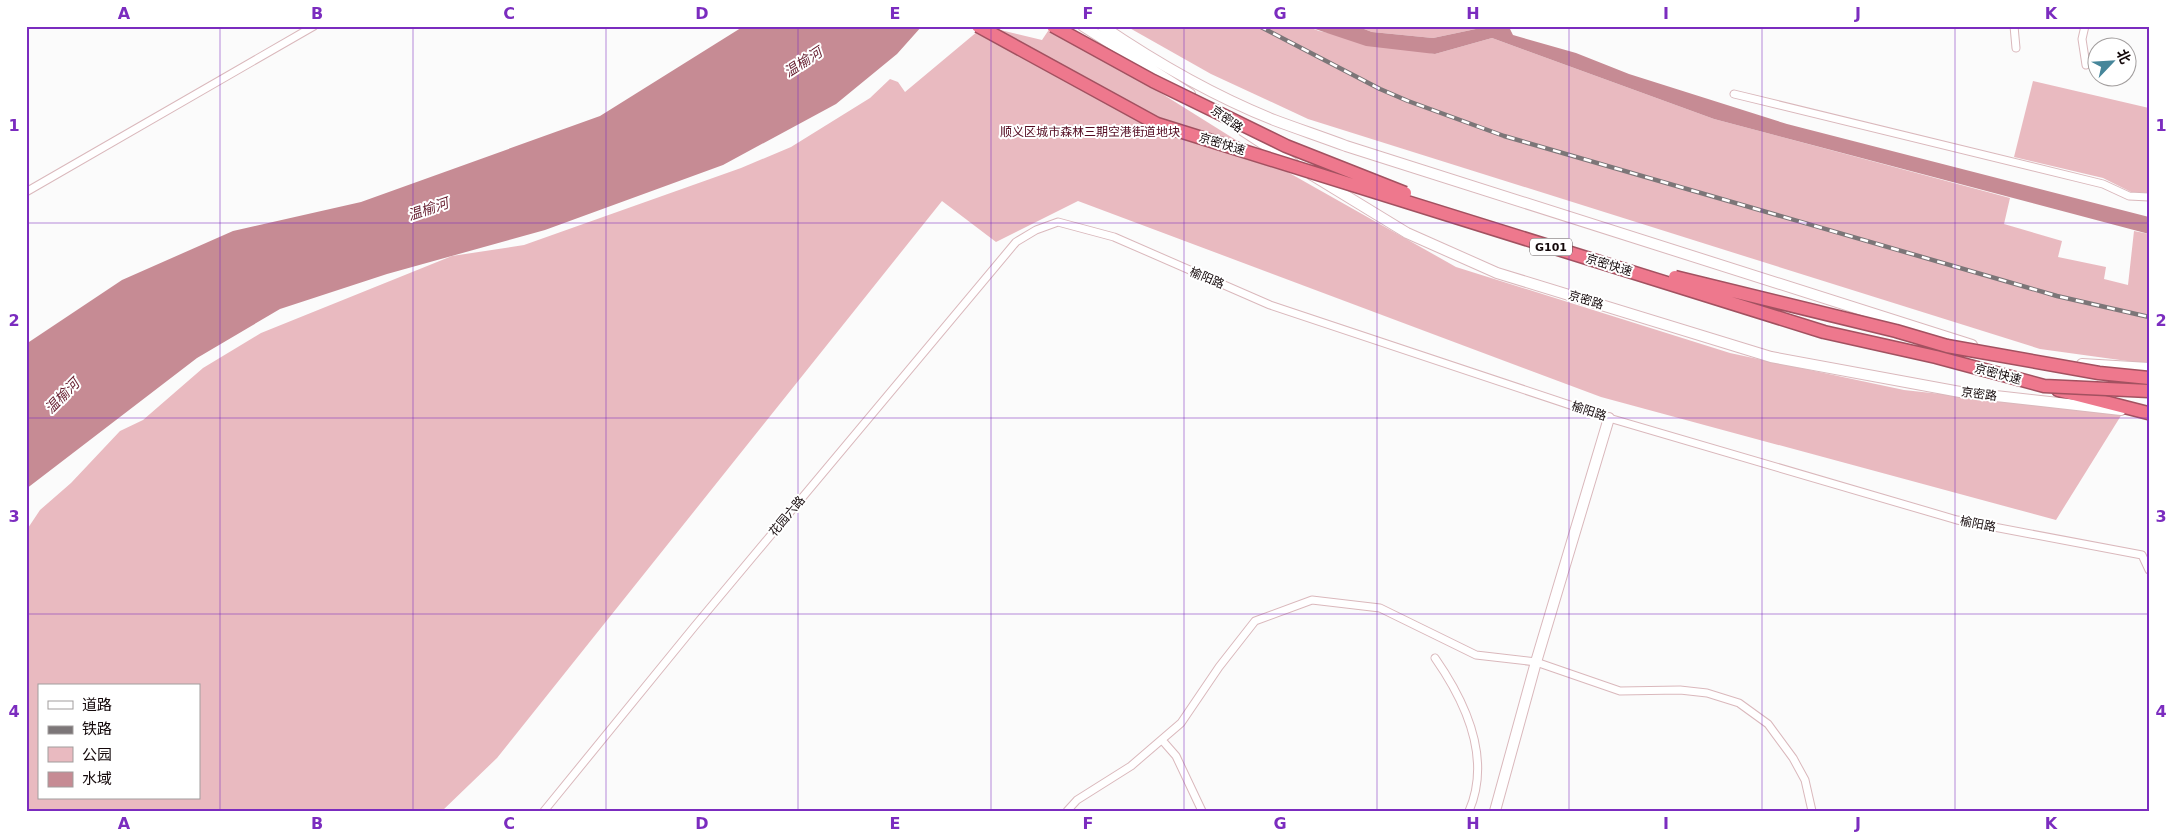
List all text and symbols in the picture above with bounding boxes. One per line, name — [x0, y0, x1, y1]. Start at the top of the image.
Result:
text: A — [118, 4, 131, 23]
text: B — [311, 4, 323, 23]
text: C — [503, 4, 515, 23]
text: D — [695, 4, 709, 23]
text: E — [890, 4, 900, 23]
text: F — [1083, 4, 1093, 23]
text: G — [1273, 4, 1287, 23]
text: H — [1466, 4, 1480, 23]
text: I — [1663, 4, 1669, 23]
text: J — [1854, 4, 1861, 23]
text: K — [2045, 4, 2058, 23]
north arrow — [2088, 38, 2138, 88]
water label: 温榆河 — [781, 42, 827, 80]
text: 北 — [2114, 47, 2134, 66]
street label: 京密路 — [1208, 103, 1246, 135]
text: 1 — [8, 116, 20, 135]
text: 1 — [2155, 116, 2167, 135]
park label: 顺义区城市森林三期空港街道地块 — [1000, 125, 1180, 139]
street label: 京密快速 — [1197, 130, 1247, 158]
water label: 温榆河 — [406, 194, 453, 223]
road number: G101 — [1530, 238, 1572, 256]
street label: 京密快速 — [1584, 251, 1634, 279]
street label: 榆阳路 — [1188, 265, 1226, 291]
street label: 京密路 — [1567, 288, 1605, 312]
text: 2 — [8, 311, 20, 330]
text: 2 — [2155, 311, 2167, 330]
street label: 京密快速 — [1973, 361, 2023, 387]
water label: 温榆河 — [42, 373, 84, 417]
street label: 京密路 — [1960, 385, 1998, 403]
street label: 榆阳路 — [1570, 399, 1608, 423]
street label: 花园六路 — [766, 493, 808, 539]
text: 3 — [8, 507, 20, 526]
text: 3 — [2155, 507, 2167, 526]
street label: 榆阳路 — [1959, 514, 1997, 534]
legend — [38, 684, 200, 800]
text: 道路 — [82, 696, 112, 714]
text: 4 — [8, 702, 20, 721]
text: 4 — [2155, 702, 2167, 721]
text: 铁路 — [82, 720, 112, 738]
text: 公园 — [82, 746, 112, 764]
text: 水域 — [82, 770, 112, 788]
text: A — [118, 814, 131, 833]
text: B — [311, 814, 323, 833]
text: C — [503, 814, 515, 833]
text: D — [695, 814, 709, 833]
text: E — [890, 814, 900, 833]
text: F — [1083, 814, 1093, 833]
text: G — [1273, 814, 1287, 833]
text: H — [1466, 814, 1480, 833]
text: I — [1663, 814, 1669, 833]
text: J — [1854, 814, 1861, 833]
text: K — [2045, 814, 2058, 833]

